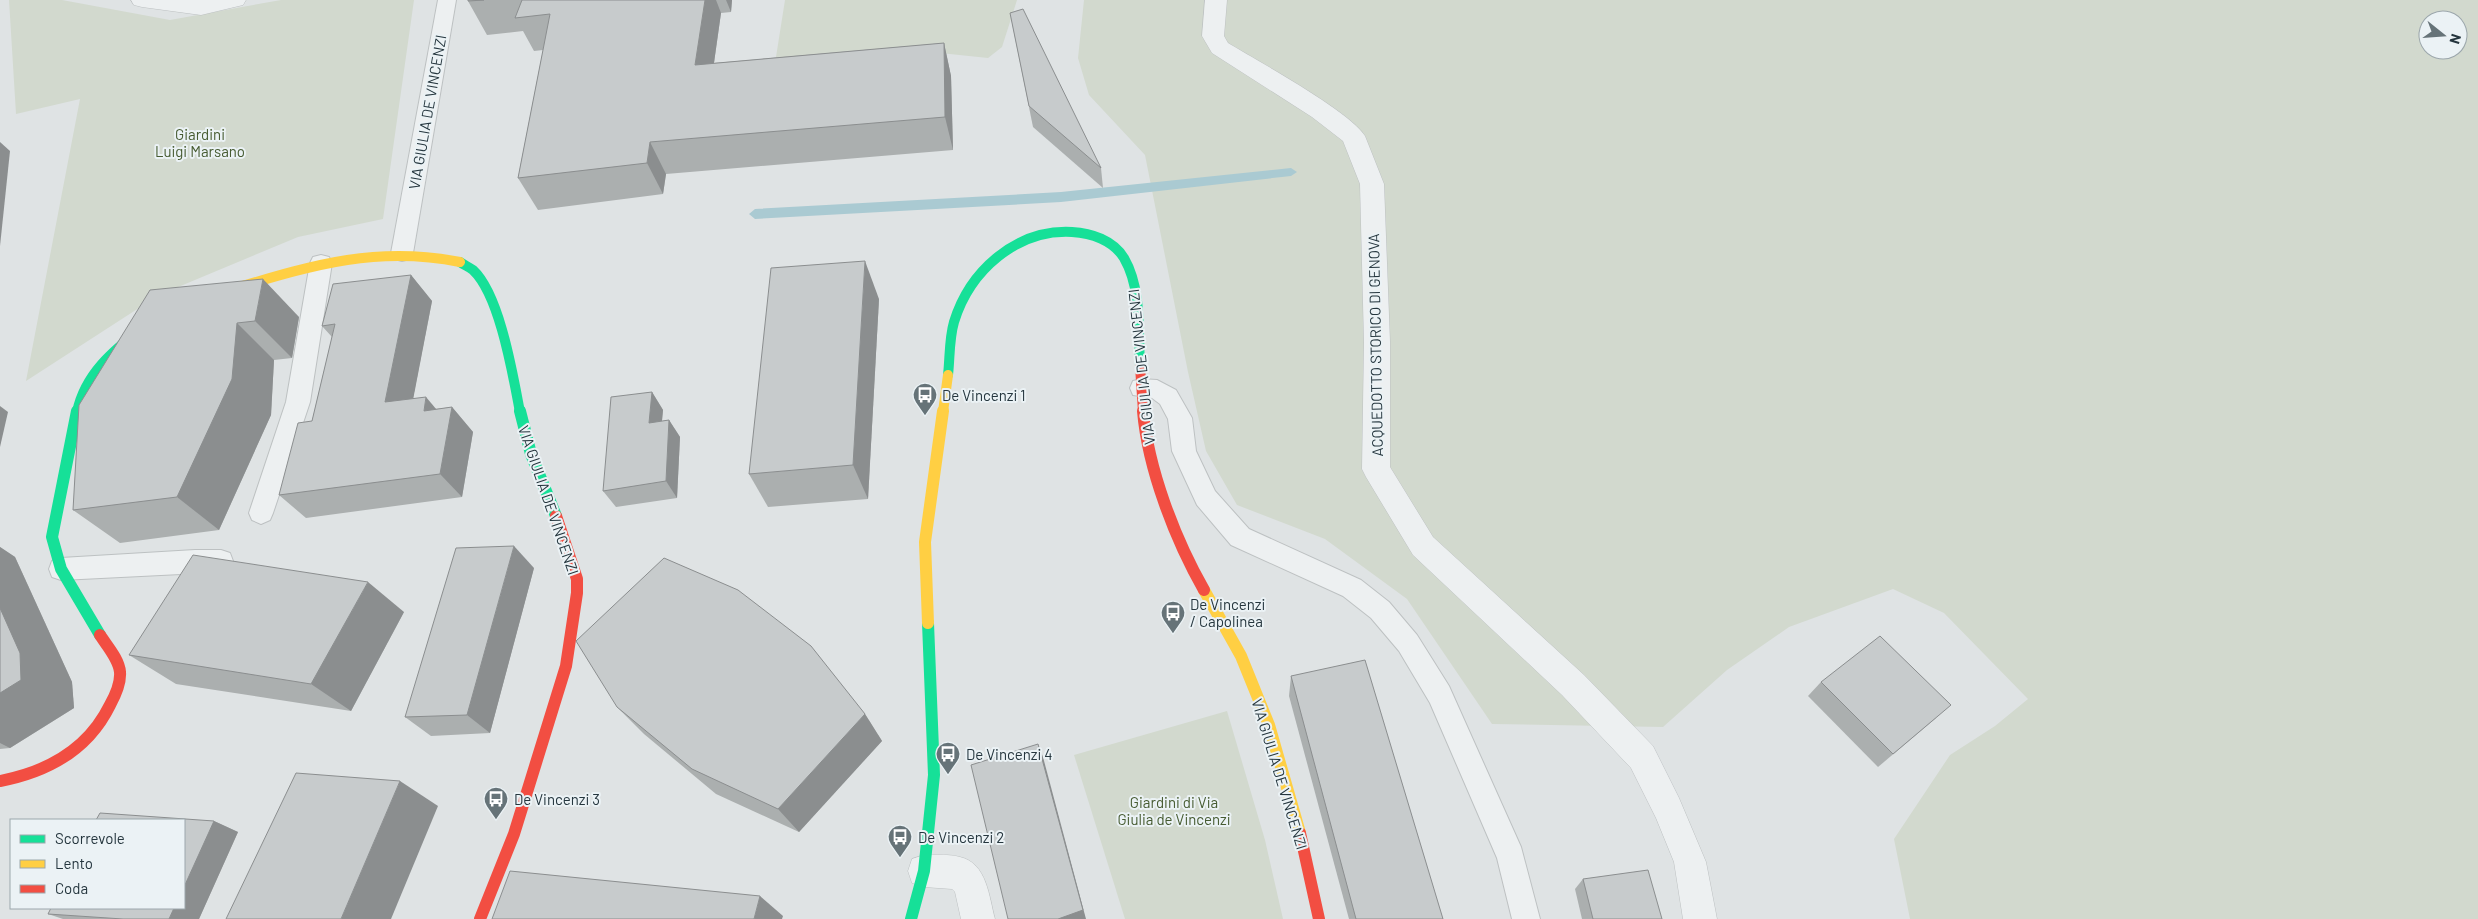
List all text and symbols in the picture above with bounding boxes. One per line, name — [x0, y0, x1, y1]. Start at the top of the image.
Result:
north arrow — [2418, 10, 2468, 60]
text: N — [2446, 32, 2465, 46]
street label: VIA GIULIA DE VINCENZI — [405, 33, 449, 191]
park label: Giardini Luigi Marsano — [155, 125, 245, 160]
street label: ACQUEDOTTO STORICO DI GENOVA — [1364, 233, 1386, 457]
street label: VIA GIULIA DE VINCENZI — [1124, 288, 1158, 446]
bus stop icon: De Vincenzi 1 — [912, 382, 938, 416]
place label: De Vincenzi 1 — [942, 386, 1026, 404]
street label: VIA GIULIA DE VINCENZI — [515, 423, 583, 577]
place label: De Vincenzi / Capolinea — [1190, 595, 1265, 630]
bus stop icon: De Vincenzi / Capolinea — [1160, 600, 1186, 634]
street label: VIA GIULIA DE VINCENZI — [1248, 696, 1312, 852]
bus stop icon: De Vincenzi 4 — [935, 741, 961, 775]
place label: De Vincenzi 4 — [966, 745, 1053, 763]
bus stop icon: De Vincenzi 3 — [483, 786, 509, 820]
place label: De Vincenzi 3 — [514, 790, 600, 808]
park label: Giardini di Via Giulia de Vincenzi — [1117, 793, 1231, 828]
legend — [10, 819, 185, 909]
bus stop icon: De Vincenzi 2 — [887, 824, 913, 858]
place label: De Vincenzi 2 — [918, 828, 1004, 846]
text: Scorrevole — [55, 829, 125, 847]
text: Lento — [55, 854, 93, 872]
text: Coda — [55, 879, 88, 897]

